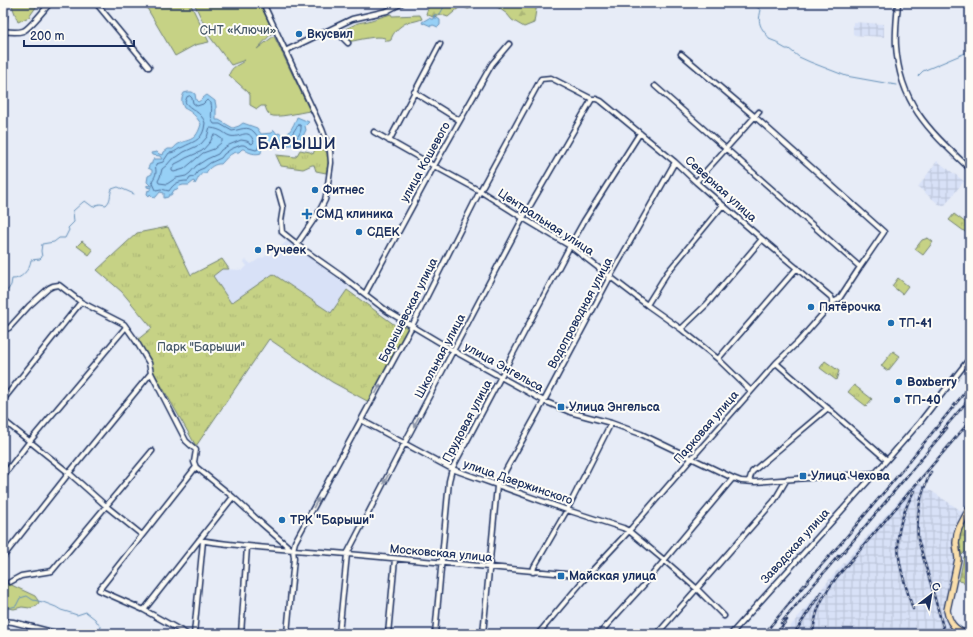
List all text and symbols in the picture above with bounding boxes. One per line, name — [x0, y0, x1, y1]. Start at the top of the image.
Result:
scale bar — [24, 22, 134, 48]
park label: СНТ «Ключи» — [200, 23, 277, 38]
place label: Вкусвил — [307, 27, 353, 42]
text: 200 m — [30, 29, 64, 44]
marker: Вкусвил — [294, 29, 304, 39]
street label: улица Кошевого — [397, 119, 454, 205]
district label: БАРЫШИ — [257, 135, 337, 154]
street label: Северная улица — [682, 153, 760, 226]
place label: Фитнес — [323, 183, 364, 198]
marker: Фитнес — [310, 185, 320, 195]
street label: Центральная улица — [495, 186, 597, 259]
place label: СМД клиника — [316, 207, 394, 222]
marker: СМД клиника — [301, 208, 313, 220]
place label: СДЕК — [367, 225, 401, 240]
marker: СДЕК — [354, 227, 364, 237]
place label: Ручеек — [266, 243, 306, 258]
marker: Ручеек — [253, 245, 263, 255]
street label: Барышевская улица — [376, 255, 441, 365]
street label: Водопроводная улица — [545, 255, 616, 371]
place label: Пятёрочка — [819, 300, 882, 315]
marker: Пятёрочка — [806, 302, 816, 312]
street label: Школьная улица — [412, 311, 469, 401]
place label: ТП-41 — [899, 316, 932, 331]
marker: ТП-41 — [886, 318, 896, 328]
street label: улица Энгельса — [461, 339, 546, 395]
park label: Парк "Барыши" — [157, 340, 245, 355]
place label: Boxberry — [907, 375, 957, 390]
street label: Прудовая улица — [439, 377, 496, 465]
marker: Boxberry — [894, 377, 904, 387]
one-way arrow — [375, 383, 381, 394]
street label: Парковая улица — [671, 388, 742, 467]
place label: ТП-40 — [905, 393, 941, 408]
marker: ТП-40 — [892, 395, 902, 405]
place label: Улица Энгельса — [569, 400, 661, 415]
marker: Улица Энгельса — [556, 402, 566, 412]
one-way arrow — [413, 416, 419, 428]
street label: улица Дзержинского — [461, 457, 575, 508]
place label: Улица Чехова — [811, 469, 891, 484]
marker: Улица Чехова — [798, 471, 808, 481]
one-way arrow — [383, 473, 390, 484]
one-way arrow — [313, 497, 319, 509]
street label: Заводская улица — [758, 506, 833, 587]
place label: ТРК "Барыши" — [290, 513, 374, 528]
marker: ТРК "Барыши" — [277, 515, 287, 525]
street label: Московская улица — [389, 542, 493, 565]
place label: Майская улица — [569, 569, 657, 584]
marker: Майская улица — [556, 571, 566, 581]
north arrow — [911, 575, 951, 615]
text: С — [929, 579, 943, 595]

